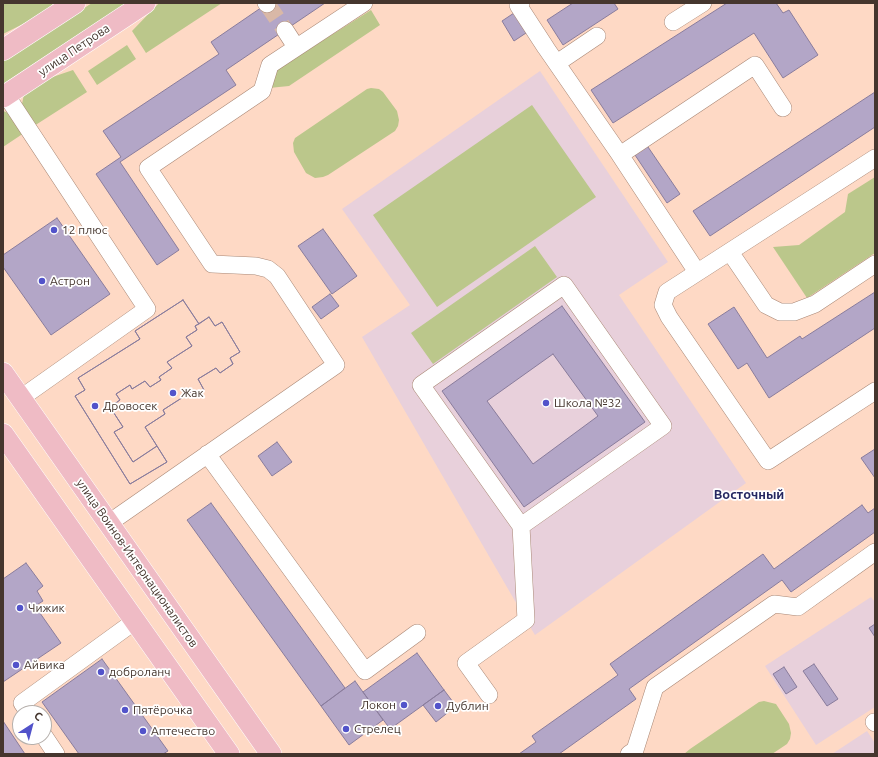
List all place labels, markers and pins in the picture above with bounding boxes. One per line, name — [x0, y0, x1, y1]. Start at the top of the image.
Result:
place label: 12 плюс — [62, 223, 107, 237]
marker: 12 плюс — [49, 225, 59, 235]
place label: Астрон — [50, 274, 90, 288]
marker: Астрон — [37, 276, 47, 286]
place label: Жак — [181, 386, 204, 400]
marker: Жак — [168, 388, 178, 398]
place label: Школа №32 — [554, 396, 621, 410]
marker: Школа №32 — [541, 398, 551, 408]
place label: Дровосек — [103, 399, 157, 413]
marker: Дровосек — [90, 401, 100, 411]
place label: Чижик — [28, 601, 65, 615]
marker: Чижик — [15, 603, 25, 613]
place label: Айвика — [24, 658, 65, 672]
marker: Айвика — [11, 660, 21, 670]
place label: доброланч — [109, 665, 171, 679]
marker: доброланч — [96, 667, 106, 677]
place label: Локон — [361, 698, 396, 712]
place label: Дублин — [446, 699, 489, 713]
marker: Локон — [399, 700, 409, 710]
marker: Дублин — [433, 701, 443, 711]
place label: Пятёрочка — [133, 703, 192, 717]
marker: Пятёрочка — [120, 705, 130, 715]
place label: Стрелец — [354, 722, 401, 736]
place label: Аптечество — [151, 724, 215, 738]
marker: Стрелец — [341, 724, 351, 734]
marker: Аптечество — [138, 726, 148, 736]

